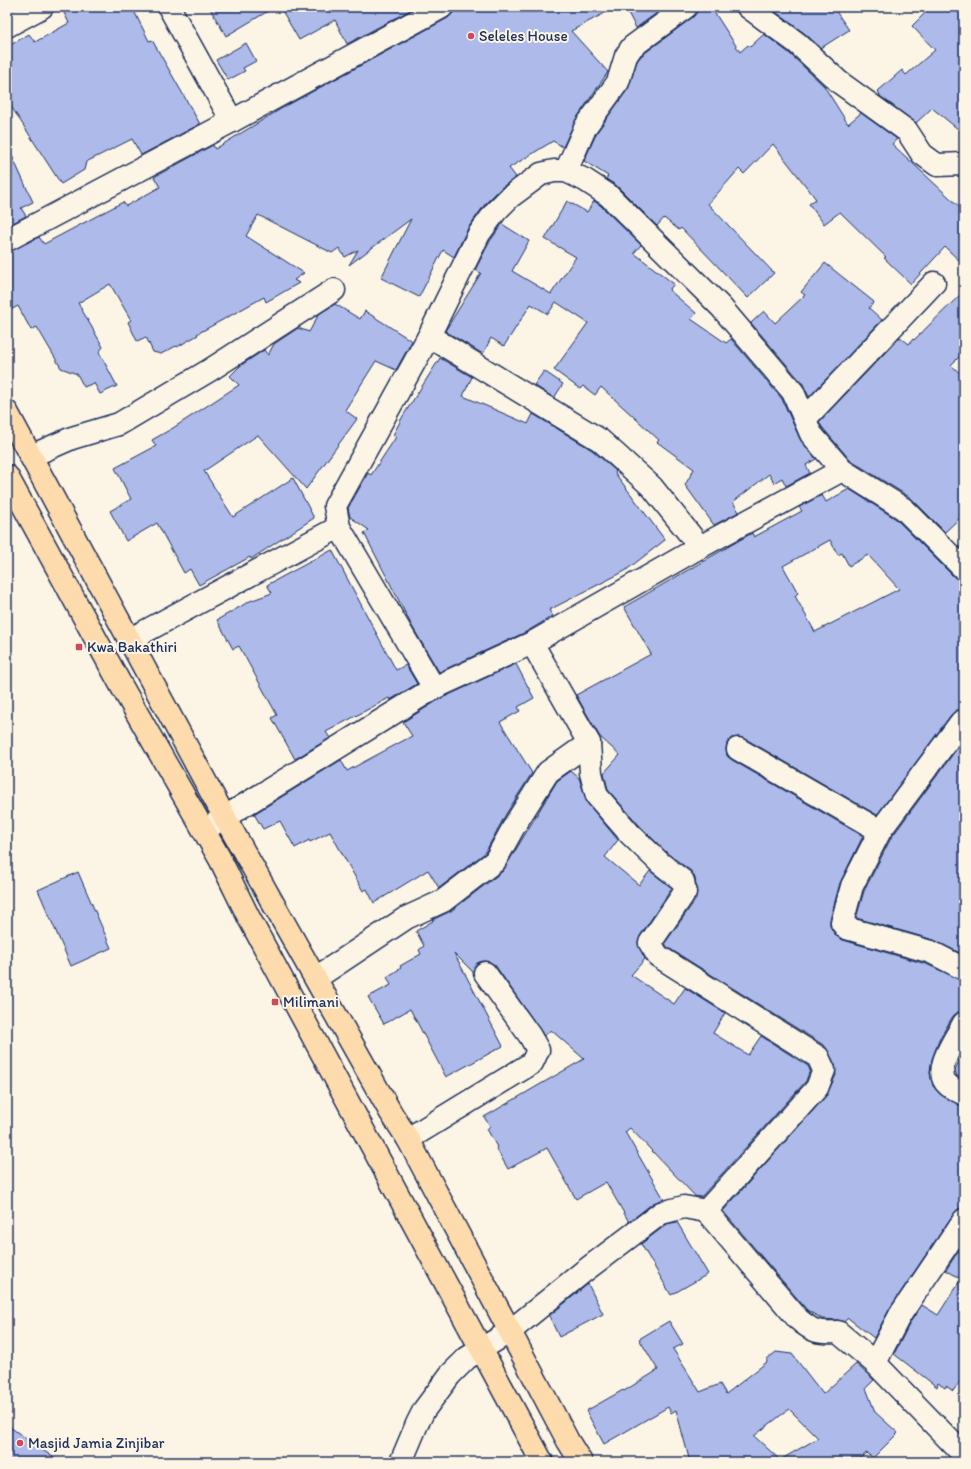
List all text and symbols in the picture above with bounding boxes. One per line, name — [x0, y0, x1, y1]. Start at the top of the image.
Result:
place label: Seleles House — [479, 27, 568, 45]
marker: Seleles House — [466, 31, 476, 41]
place label: Kwa Bakathiri — [87, 638, 177, 656]
marker: Kwa Bakathiri — [74, 642, 84, 652]
place label: Milimani — [283, 993, 339, 1011]
marker: Milimani — [270, 997, 280, 1007]
place label: Masjid Jamia Zinjibar — [28, 1434, 165, 1452]
marker: Masjid Jamia Zinjibar — [15, 1438, 25, 1448]

